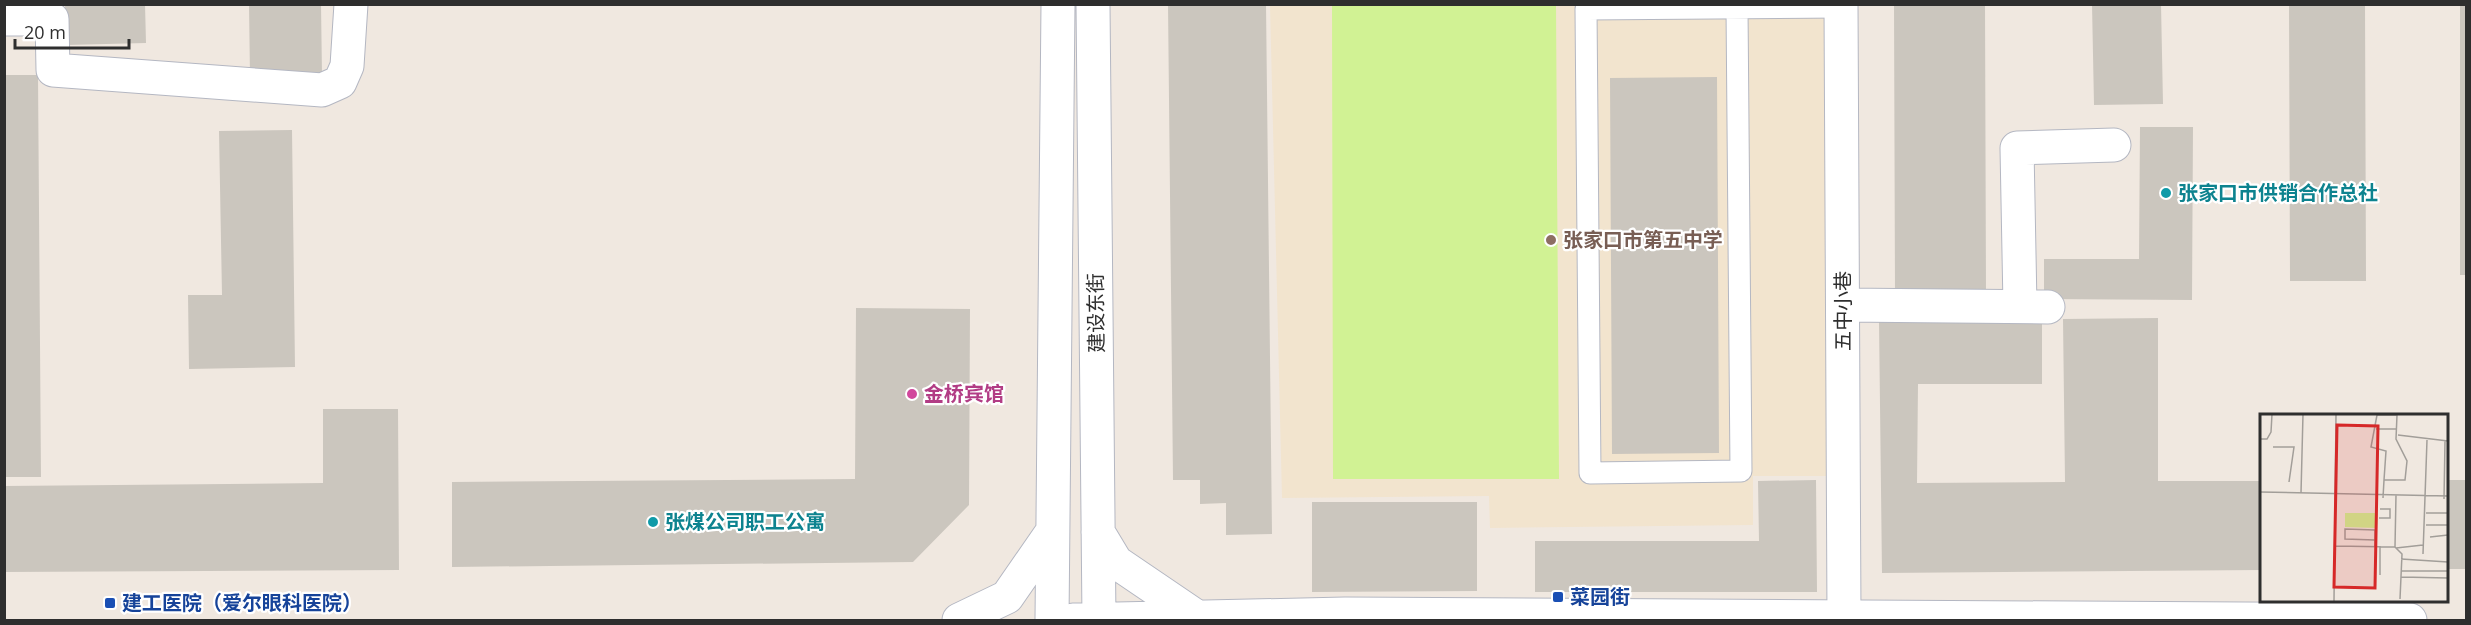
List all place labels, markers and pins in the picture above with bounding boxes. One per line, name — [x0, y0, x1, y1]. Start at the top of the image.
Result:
place label: 张家口市供销合作总社 — [2178, 179, 2378, 206]
marker: 张家口市供销合作总社 — [2159, 186, 2173, 200]
place label: 张家口市第五中学 — [1563, 226, 1723, 253]
marker: 张家口市第五中学 — [1544, 233, 1558, 247]
place label: 金桥宾馆 — [924, 380, 1004, 407]
marker: 金桥宾馆 — [905, 387, 919, 401]
place label: 张煤公司职工公寓 — [665, 508, 825, 535]
marker: 张煤公司职工公寓 — [646, 515, 660, 529]
place label: 菜园街 — [1570, 583, 1630, 610]
place label: 建工医院（爱尔眼科医院） — [122, 589, 362, 616]
marker: 菜园街 — [1551, 590, 1565, 604]
marker: 建工医院（爱尔眼科医院） — [103, 596, 117, 610]

